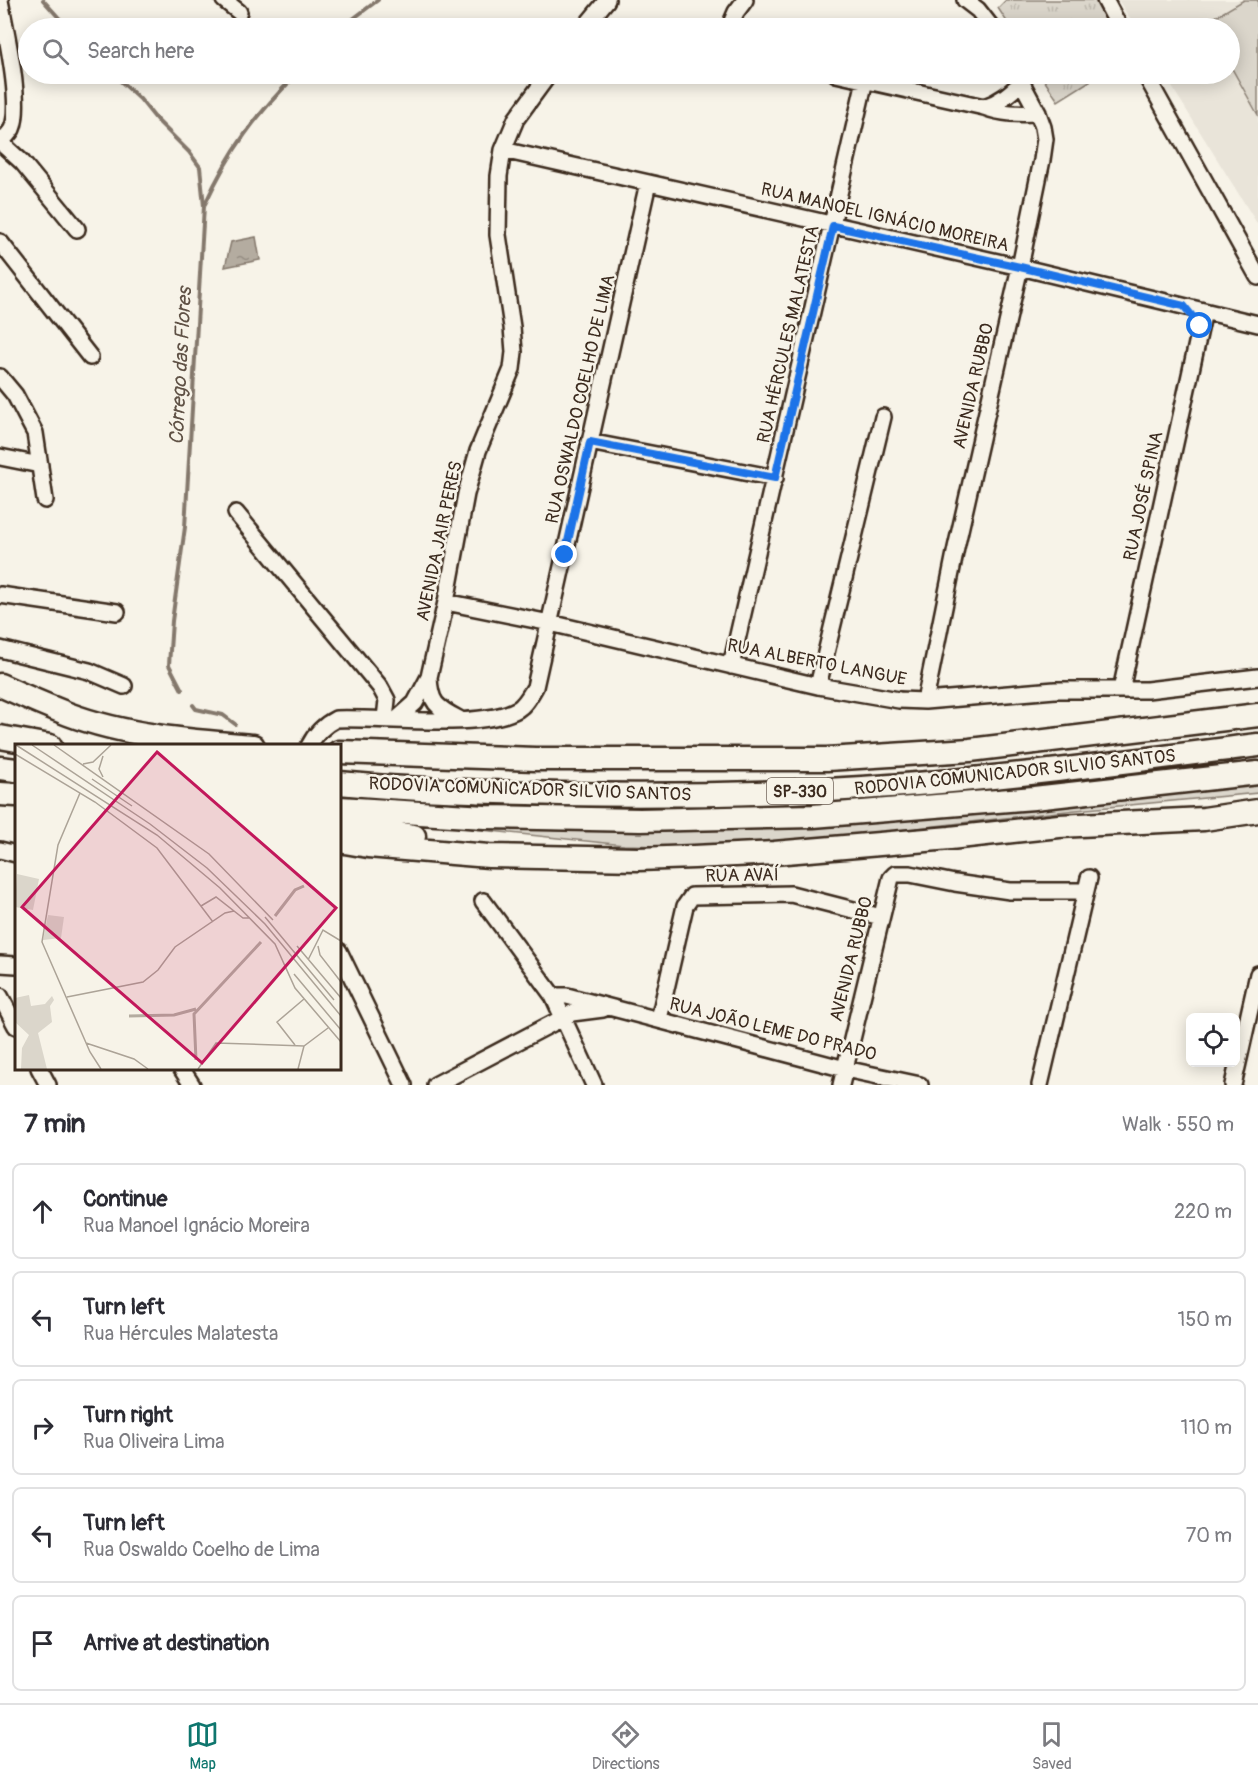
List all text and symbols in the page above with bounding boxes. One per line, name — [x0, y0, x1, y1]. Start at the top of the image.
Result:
search box — [18, 18, 1240, 84]
icon: search — [39, 35, 72, 68]
text: Search here — [87, 37, 194, 65]
street label: RUA MANOEL IGNÁCIO MOREIRA — [759, 178, 1011, 257]
street label: RUA HÉRCULES MALATESTA — [752, 223, 825, 445]
street label: RUA OSWALDO COELHO DE LIMA — [541, 272, 620, 526]
water label: Córrego das Flores — [164, 285, 197, 445]
route start — [1186, 312, 1212, 338]
street label: AVENIDA RUBBO — [948, 321, 999, 451]
street label: RUA JOSÉ SPINA — [1119, 429, 1169, 563]
street label: AVENIDA JAIR PERES — [411, 459, 468, 623]
route end — [551, 541, 577, 567]
street label: RUA ALBERTO LANGUE — [725, 634, 909, 691]
inset map — [15, 744, 340, 1070]
street label: RODOVIA COMUNICADOR SILVIO SANTOS — [853, 744, 1177, 801]
street label: RODOVIA COMUNICADOR SILVIO SANTOS — [368, 772, 692, 807]
road number: SP-330 — [767, 778, 833, 804]
street label: RUA AVAÍ — [705, 863, 779, 888]
street label: AVENIDA RUBBO — [825, 894, 878, 1024]
street label: RUA JOÃO LEME DO PRADO — [667, 993, 879, 1066]
map controls — [1186, 1013, 1240, 1067]
button: locate — [1186, 1013, 1240, 1067]
text: 7 min — [24, 1108, 86, 1140]
text: Walk · 550 m — [1122, 1112, 1234, 1137]
text: Continue — [83, 1185, 167, 1213]
icon: ahead — [26, 1195, 59, 1228]
text: 220 m — [1174, 1199, 1232, 1224]
text: Rua Manoel Ignácio Moreira — [83, 1213, 310, 1238]
text: Turn left — [83, 1293, 165, 1321]
icon: left — [26, 1303, 59, 1336]
text: 150 m — [1178, 1307, 1232, 1332]
text: Rua Hércules Malatesta — [83, 1321, 278, 1346]
text: Turn right — [83, 1401, 173, 1429]
icon: right — [26, 1411, 59, 1444]
text: 110 m — [1181, 1415, 1232, 1440]
text: Rua Oliveira Lima — [83, 1429, 225, 1454]
text: Turn left — [83, 1509, 165, 1537]
icon: left — [26, 1519, 59, 1552]
text: 70 m — [1186, 1523, 1232, 1548]
text: Rua Oswaldo Coelho de Lima — [83, 1537, 320, 1562]
icon: arrive — [26, 1627, 59, 1660]
text: Arrive at destination — [83, 1629, 269, 1657]
tab: Map — [186, 1718, 219, 1774]
tab: Directions — [592, 1718, 660, 1774]
tab: Saved — [1032, 1718, 1072, 1774]

